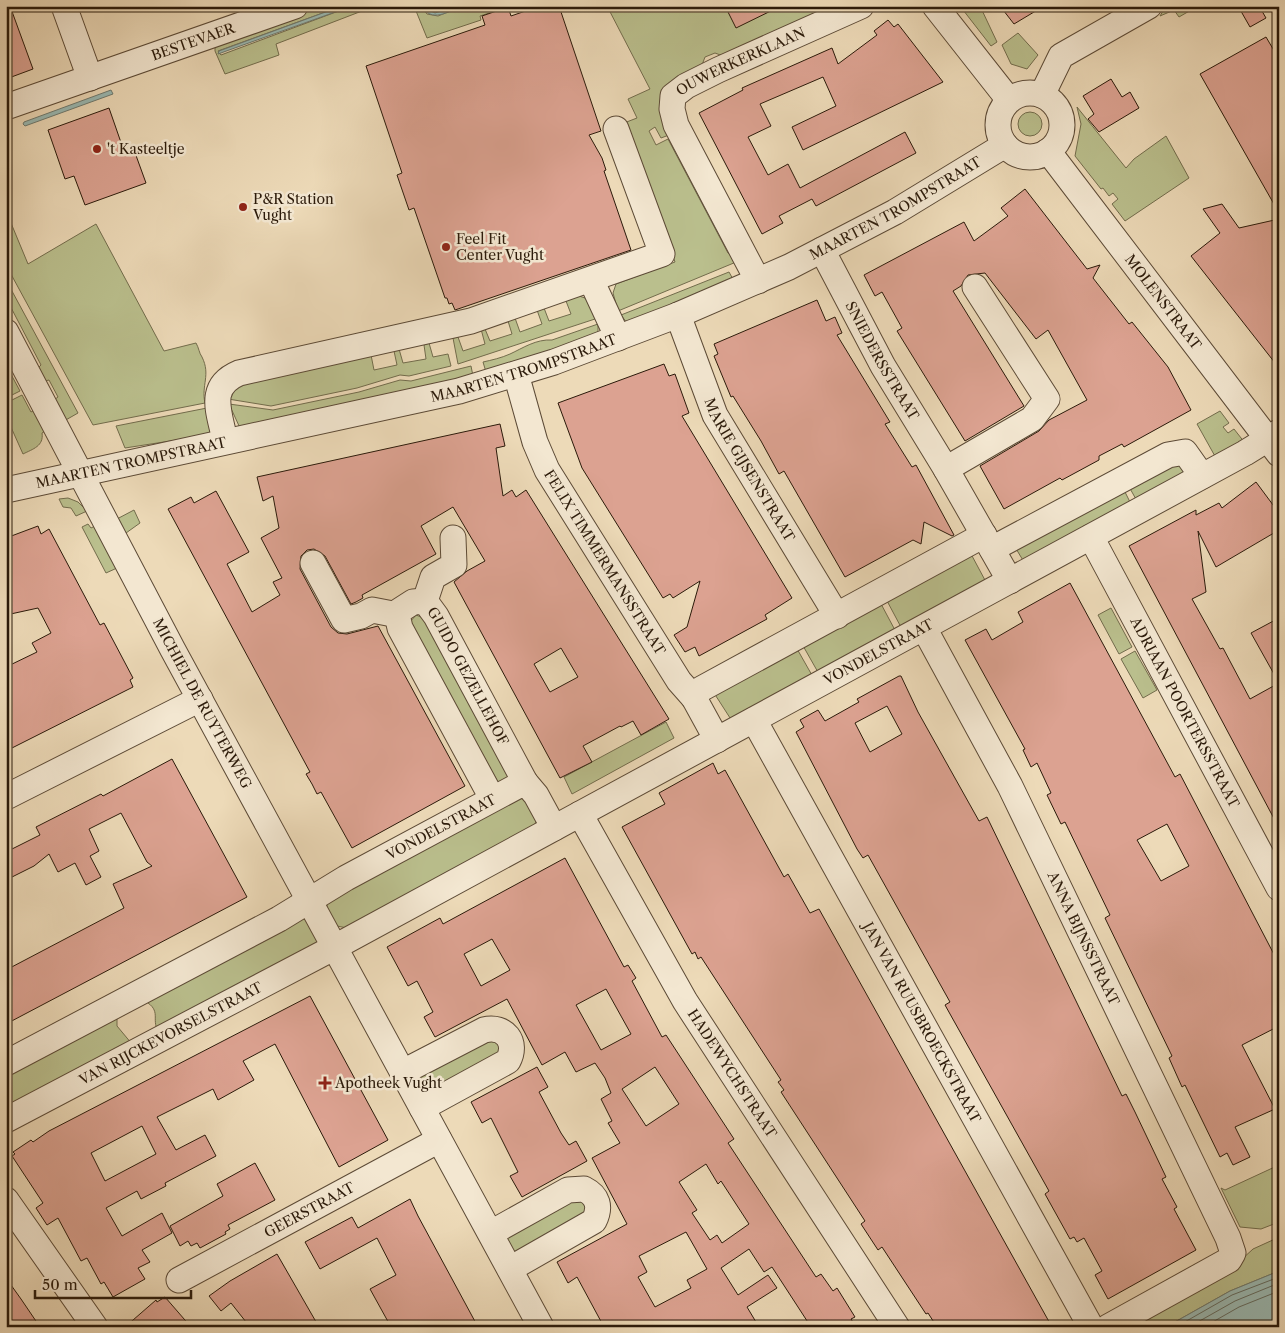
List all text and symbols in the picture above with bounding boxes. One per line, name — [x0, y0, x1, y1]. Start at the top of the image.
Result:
street label: BESTEVAER — [149, 19, 238, 65]
street label: OUWERKERKLAAN — [672, 23, 808, 100]
place label: 't Kasteeltje — [107, 140, 185, 158]
marker: 't Kasteeltje — [91, 143, 103, 155]
street label: MAARTEN TROMPSTRAAT — [806, 152, 985, 264]
place label: P&R Station Vught — [252, 190, 334, 224]
marker: P&R Station Vught — [237, 201, 249, 213]
place label: Feel Fit Center Vught — [456, 230, 544, 264]
marker: Feel Fit Center Vught — [440, 241, 452, 253]
street label: MOLENSTRAAT — [1121, 251, 1206, 354]
street label: SNIEDERSSTRAAT — [842, 298, 923, 424]
street label: MAARTEN TROMPSTRAAT — [429, 330, 620, 406]
street label: MARIE GIJSENSTRAAT — [700, 395, 799, 545]
street label: MAARTEN TROMPSTRAAT — [34, 433, 229, 492]
street label: FELIX TIMMERMANSSTRAAT — [540, 466, 670, 659]
street label: GUIDO GEZELLEHOF — [423, 603, 513, 748]
street label: ADRIAAN POORTERSSTRAAT — [1126, 613, 1244, 811]
street label: MICHIEL DE RUYTERWEG — [149, 615, 256, 792]
street label: VONDELSTRAAT — [820, 615, 937, 690]
street label: VONDELSTRAAT — [382, 790, 499, 864]
street label: ANNA BIJNSSTRAAT — [1043, 868, 1124, 1009]
street label: JAN VAN RUUSBROECKSTRAAT — [858, 917, 985, 1126]
street label: VAN RIJCKEVORSELSTRAAT — [75, 978, 266, 1089]
street label: HADEWYCHSTRAAT — [684, 1006, 781, 1142]
place label: Apotheek Vught — [334, 1074, 442, 1092]
marker: Apotheek Vught — [319, 1077, 331, 1089]
street label: GEERSTRAAT — [261, 1178, 358, 1241]
scale bar — [35, 1268, 191, 1300]
text: 50 m — [42, 1275, 78, 1294]

